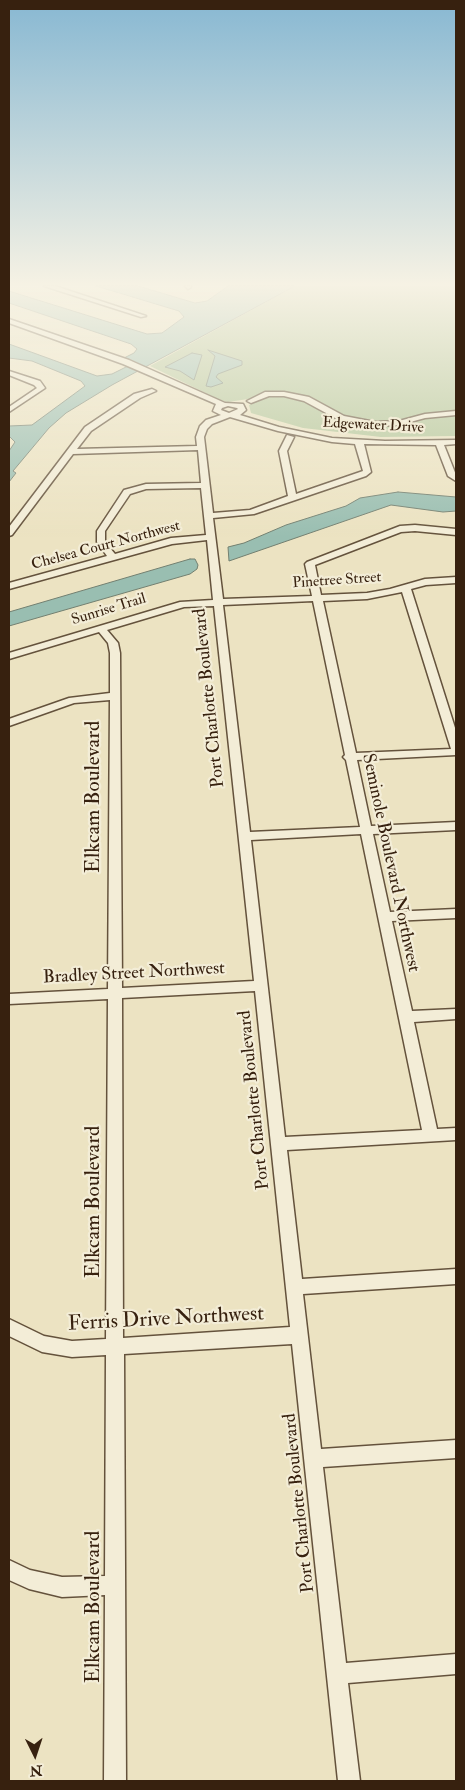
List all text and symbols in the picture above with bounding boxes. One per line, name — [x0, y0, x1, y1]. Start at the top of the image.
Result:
street label: Edgewater Drive — [322, 414, 424, 438]
street label: Chelsea Court Northwest — [30, 517, 182, 575]
street label: Pinetree Street — [292, 569, 382, 593]
street label: Sunrise Trail — [70, 590, 148, 630]
street label: Port Charlotte Boulevard — [190, 607, 230, 789]
street label: Elkcam Boulevard — [81, 721, 107, 873]
street label: Seminole Boulevard Northwest — [356, 752, 424, 974]
street label: Bradley Street Northwest — [42, 958, 226, 990]
street label: Port Charlotte Boulevard — [235, 1009, 275, 1191]
street label: Elkcam Boulevard — [81, 1126, 107, 1278]
street label: Ferris Drive Northwest — [67, 1302, 265, 1338]
street label: Port Charlotte Boulevard — [280, 1412, 320, 1594]
street label: Elkcam Boulevard — [81, 1531, 107, 1683]
north arrow — [10, 1730, 60, 1780]
text: N — [29, 1762, 43, 1779]

